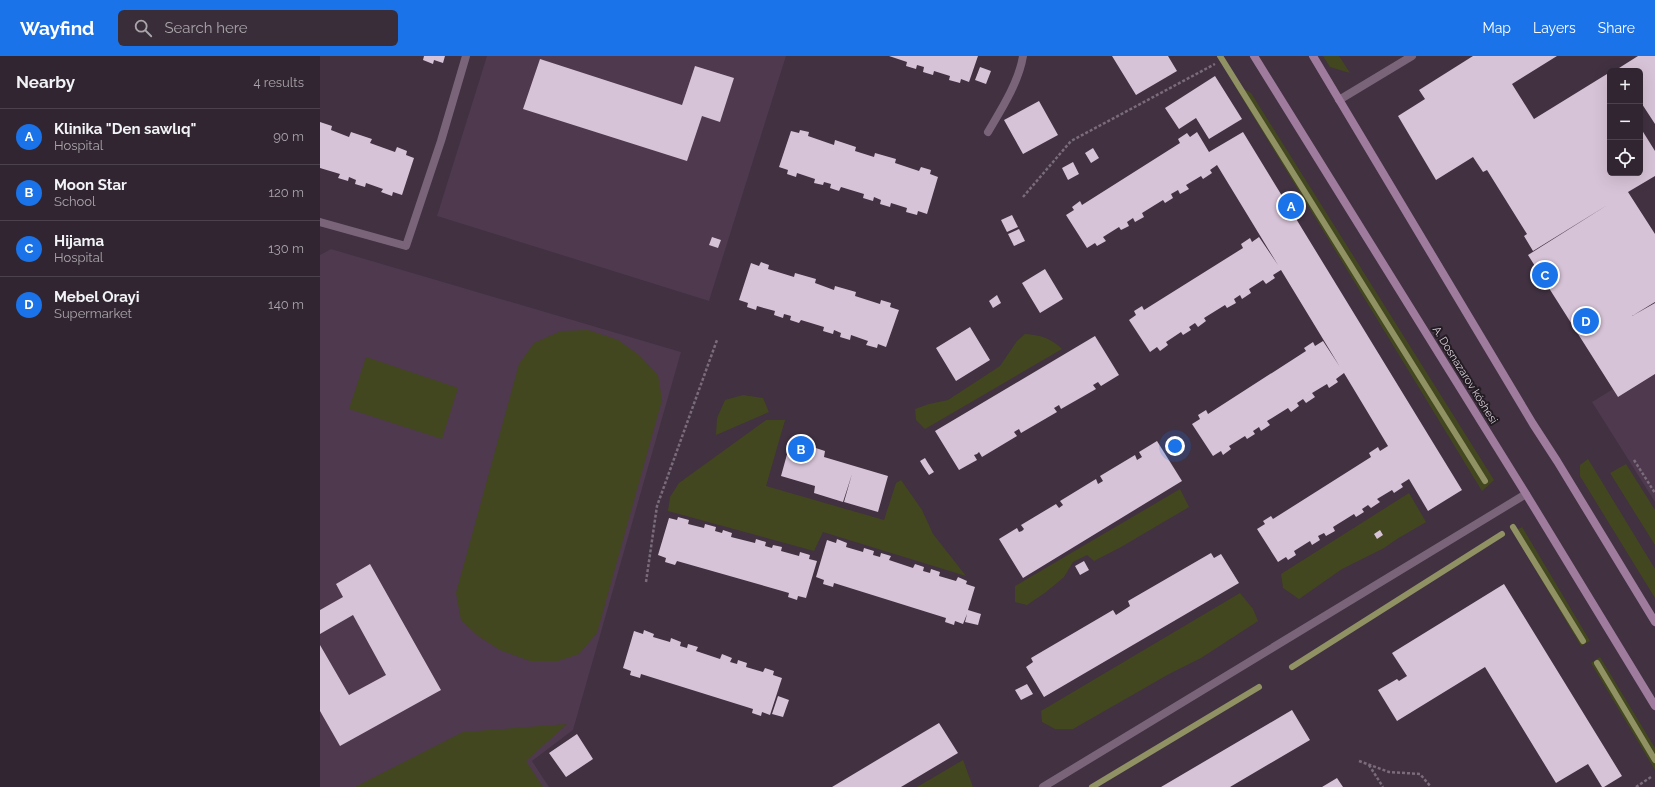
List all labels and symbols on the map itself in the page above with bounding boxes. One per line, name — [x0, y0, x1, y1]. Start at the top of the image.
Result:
pin: A — [1278, 191, 1304, 221]
pin: C — [1532, 260, 1558, 290]
pin: D — [1573, 306, 1599, 336]
street label: A. Dosnazarov kóshesi — [1430, 324, 1500, 426]
pin: B — [788, 434, 814, 464]
your location — [1165, 436, 1185, 456]

